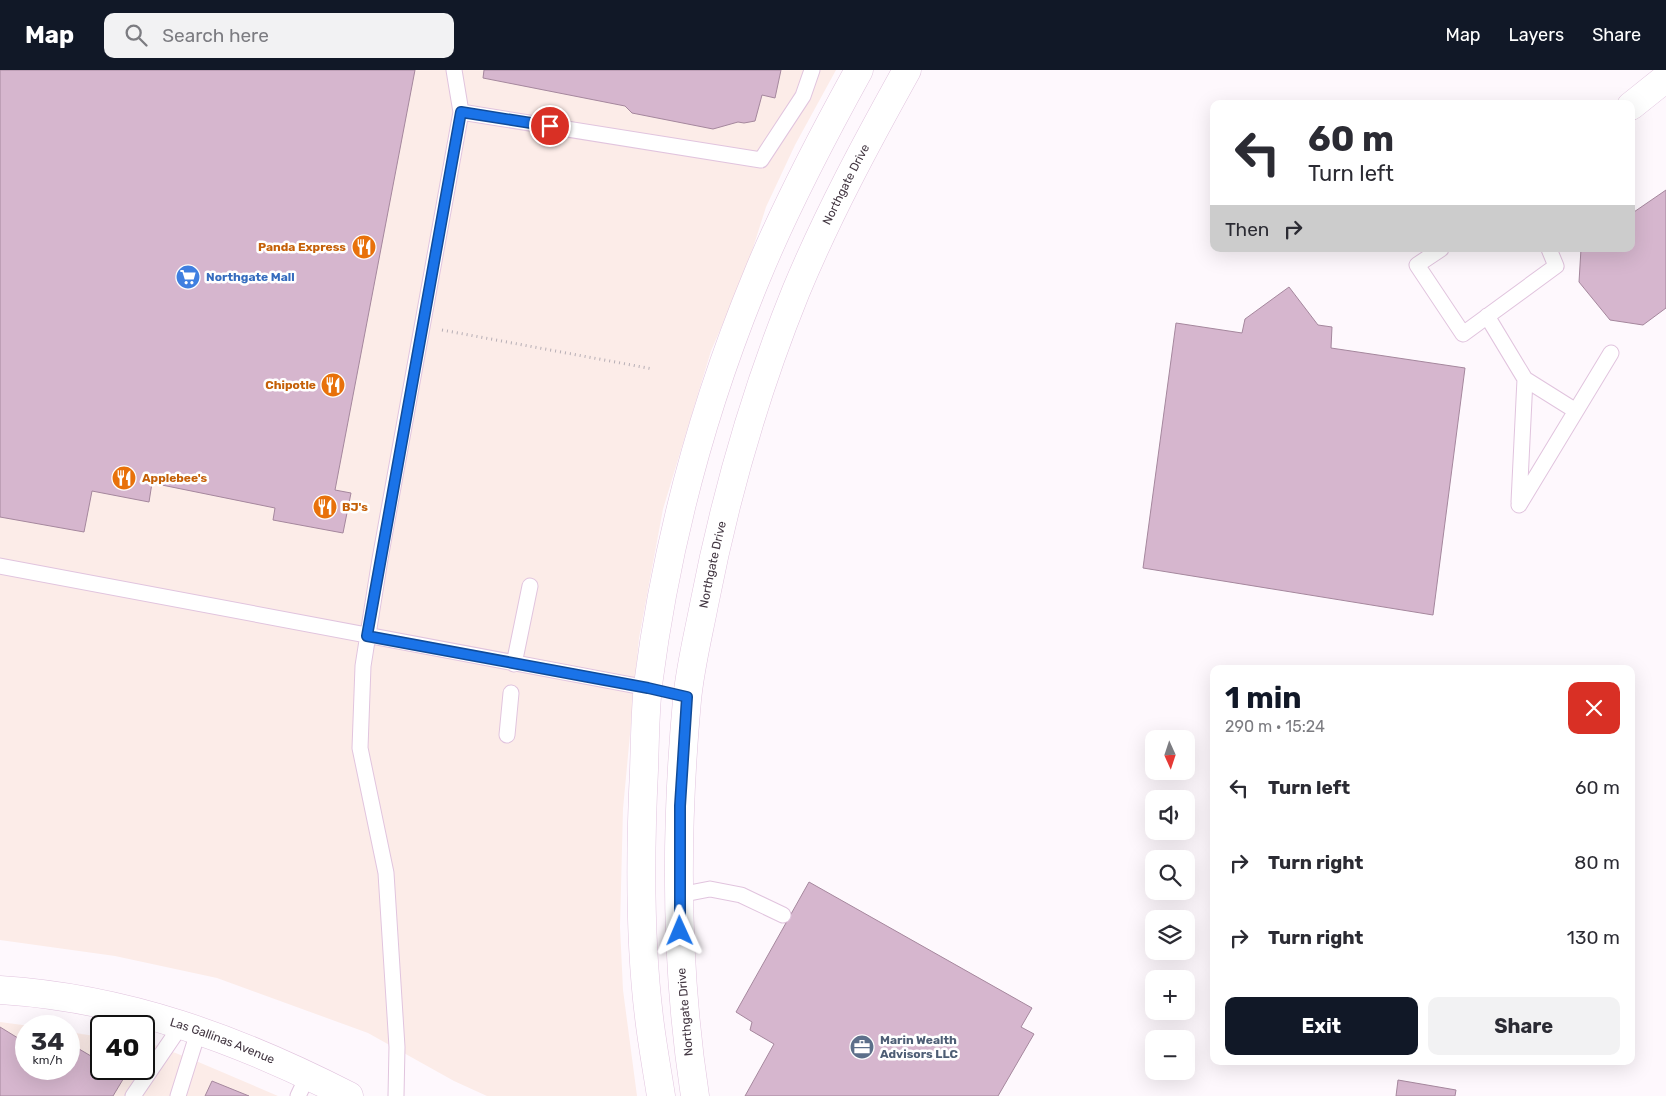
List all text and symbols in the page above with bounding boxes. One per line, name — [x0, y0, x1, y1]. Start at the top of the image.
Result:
search box — [104, 13, 454, 58]
text: Map — [25, 21, 74, 49]
icon: search — [122, 21, 150, 49]
text: Search here — [162, 24, 269, 47]
text: Map — [1446, 24, 1481, 46]
text: Layers — [1509, 24, 1564, 46]
text: Share — [1592, 24, 1641, 46]
pin — [529, 105, 571, 147]
icon: arrive — [536, 112, 564, 140]
text: 60 m — [1308, 118, 1394, 160]
icon: left — [1225, 120, 1290, 185]
street label: Northgate Drive — [820, 141, 872, 227]
text: Turn left — [1308, 160, 1394, 187]
icon: right — [1279, 215, 1307, 243]
text: Then — [1225, 218, 1269, 241]
restaurant icon: Panda Express — [351, 234, 377, 260]
place label: Panda Express — [258, 240, 346, 254]
supermarket icon: Northgate Mall — [175, 264, 201, 290]
place label: Northgate Mall — [206, 270, 295, 284]
restaurant icon: Chipotle — [320, 372, 346, 398]
place label: Chipotle — [265, 378, 316, 392]
restaurant icon: Applebee's — [111, 465, 137, 491]
place label: Applebee's — [142, 471, 208, 485]
restaurant icon: BJ's — [312, 494, 338, 520]
place label: BJ's — [342, 500, 368, 514]
street label: Northgate Drive — [697, 519, 729, 609]
text: 1 min — [1225, 680, 1302, 716]
button: close — [1568, 682, 1620, 734]
text: 290 m · 15:24 — [1225, 717, 1325, 736]
north arrow — [1145, 730, 1195, 780]
map controls — [1145, 730, 1195, 1080]
icon: left — [1225, 774, 1253, 802]
text: Turn left — [1268, 776, 1350, 799]
text: 60 m — [1575, 776, 1620, 799]
button: sound — [1145, 790, 1195, 840]
icon: right — [1225, 849, 1253, 877]
button: search — [1145, 850, 1195, 900]
text: Turn right — [1268, 851, 1363, 874]
text: 80 m — [1574, 851, 1620, 874]
position arrow — [653, 904, 705, 956]
button: layers — [1145, 910, 1195, 960]
icon: right — [1225, 924, 1253, 952]
text: Turn right — [1268, 926, 1363, 949]
text: 130 m — [1567, 926, 1620, 949]
street label: Northgate Drive — [674, 967, 696, 1057]
button: + — [1145, 970, 1195, 1020]
button: Exit — [1225, 997, 1418, 1055]
button: Share — [1428, 997, 1620, 1055]
speed limit sign: 40 — [90, 1015, 155, 1080]
street label: Las Gallinas Avenue — [168, 1015, 277, 1067]
text: 34 — [31, 1027, 64, 1056]
button: − — [1145, 1030, 1195, 1080]
place label: Marin Wealth Advisors LLC — [880, 1033, 958, 1061]
office icon: Marin Wealth Advisors LLC — [849, 1034, 875, 1060]
text: km/h — [33, 1053, 62, 1067]

